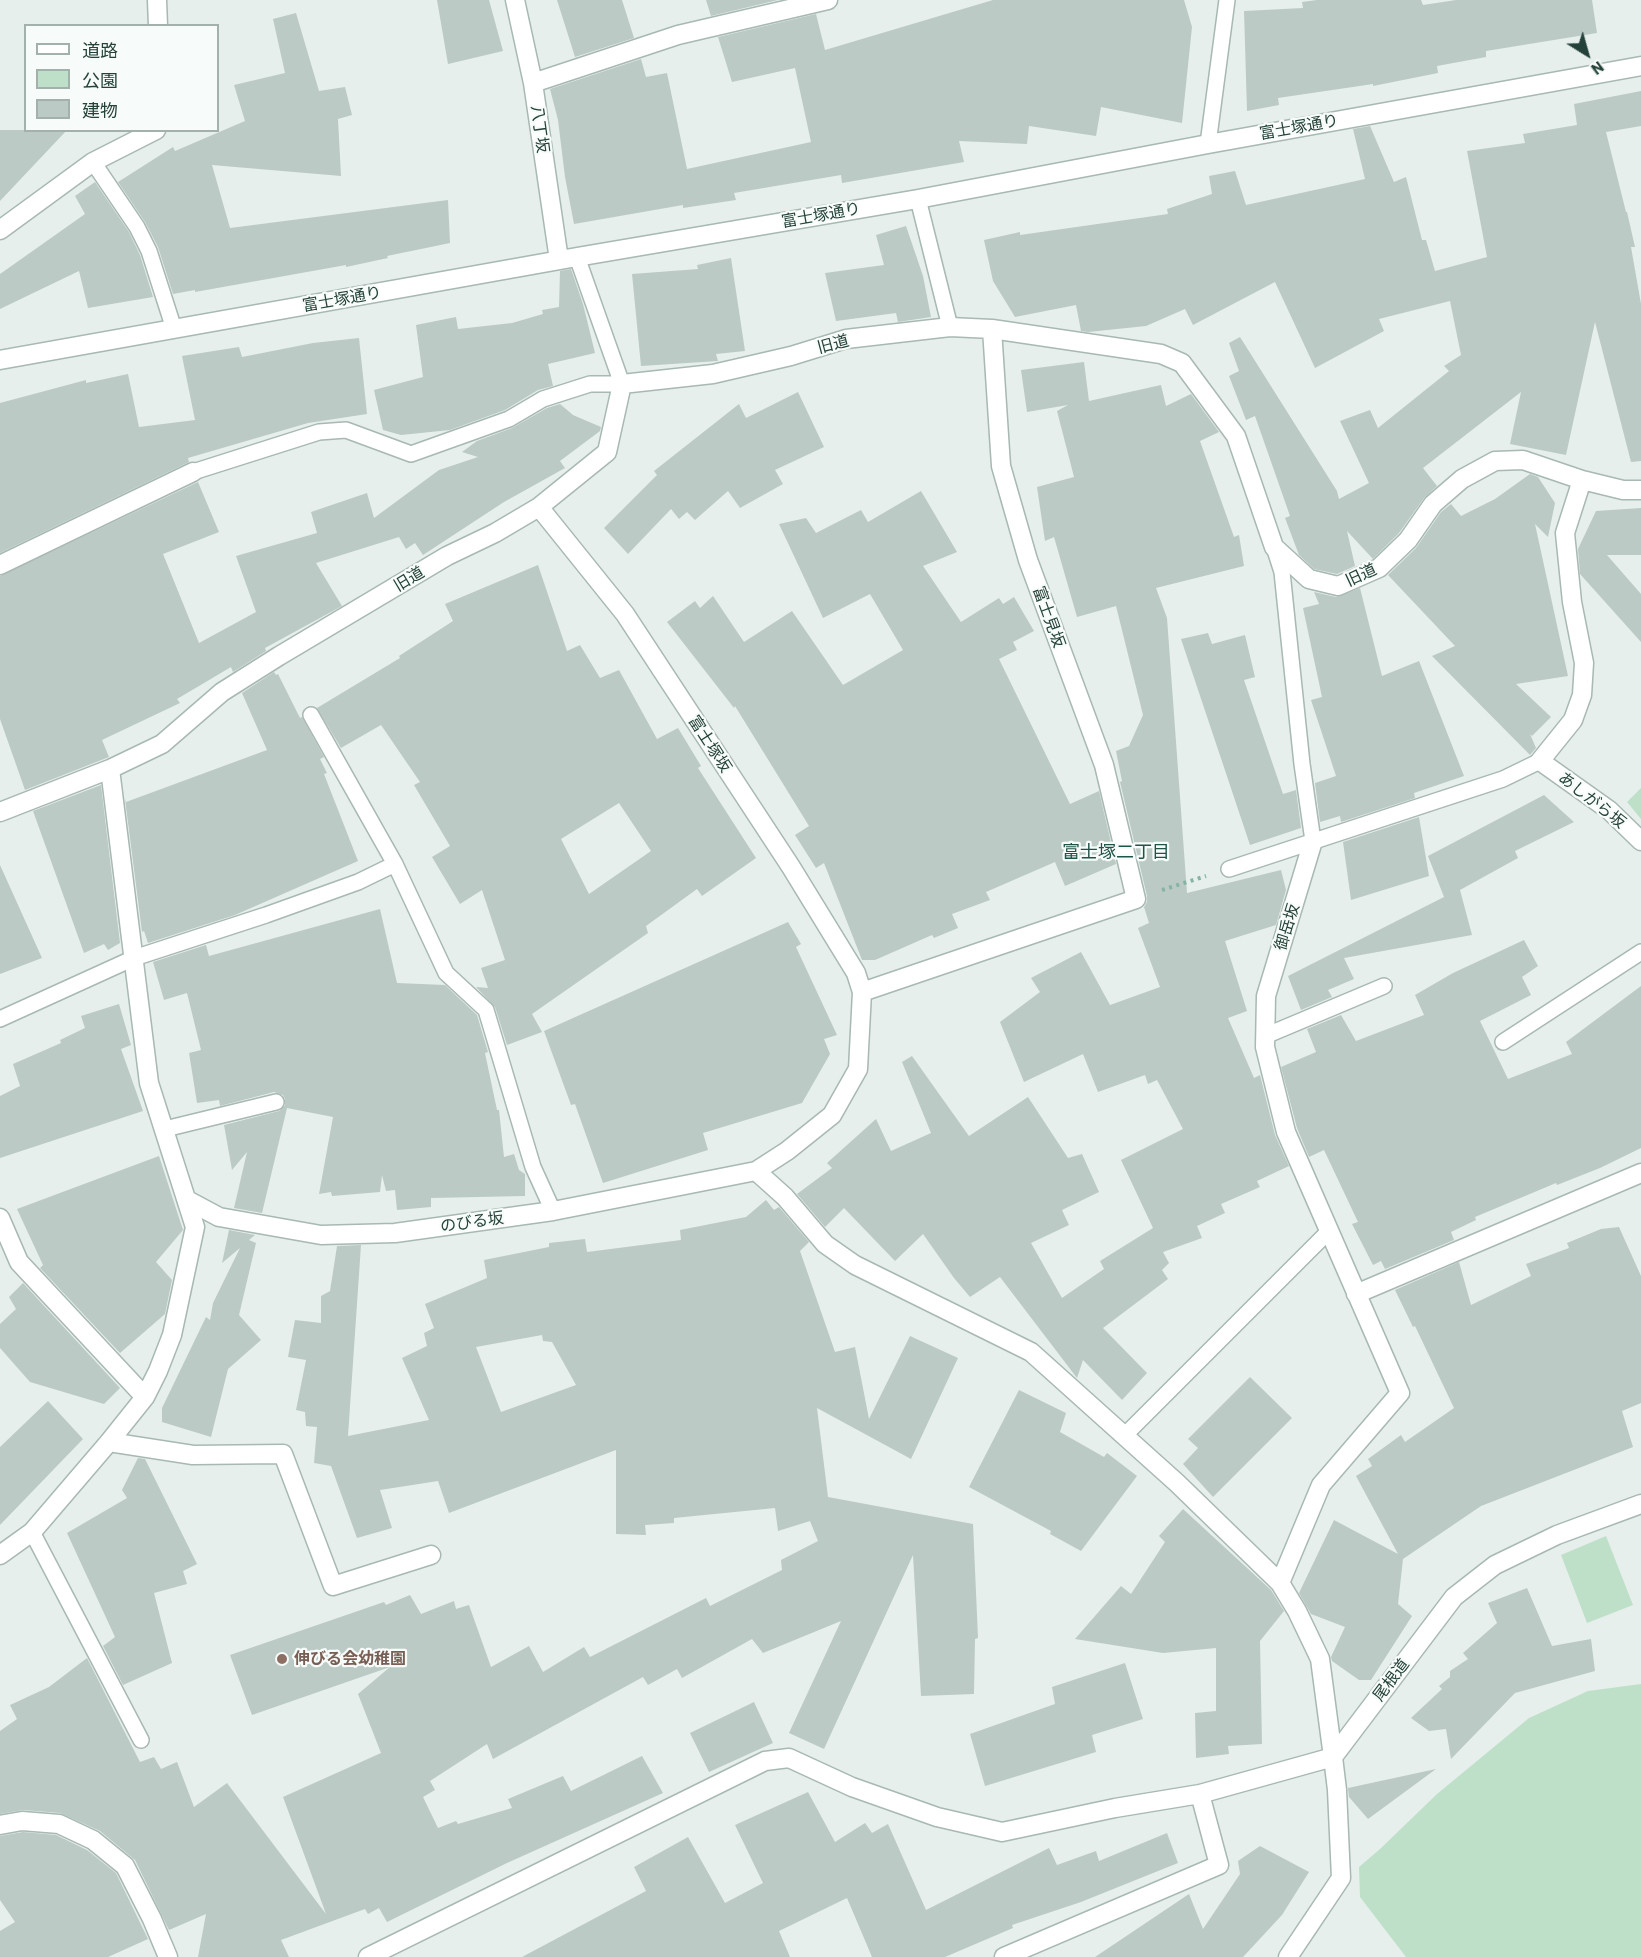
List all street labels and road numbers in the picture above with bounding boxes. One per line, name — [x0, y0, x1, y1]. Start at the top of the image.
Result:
street label: 八丁坂 — [527, 104, 553, 154]
street label: 富士塚通り — [1258, 111, 1340, 143]
street label: 富士塚通り — [780, 199, 862, 231]
street label: 富士塚通り — [301, 283, 383, 315]
street label: 旧道 — [815, 331, 851, 357]
street label: 旧道 — [1342, 560, 1380, 590]
street label: 旧道 — [390, 563, 428, 595]
street label: 富士見坂 — [1029, 584, 1069, 650]
street label: 富士塚坂 — [685, 712, 735, 776]
street label: あしがら坂 — [1555, 768, 1629, 832]
street label: 御岳坂 — [1271, 901, 1303, 953]
street label: のびる坂 — [439, 1208, 505, 1236]
street label: 尾根道 — [1369, 1655, 1413, 1705]

